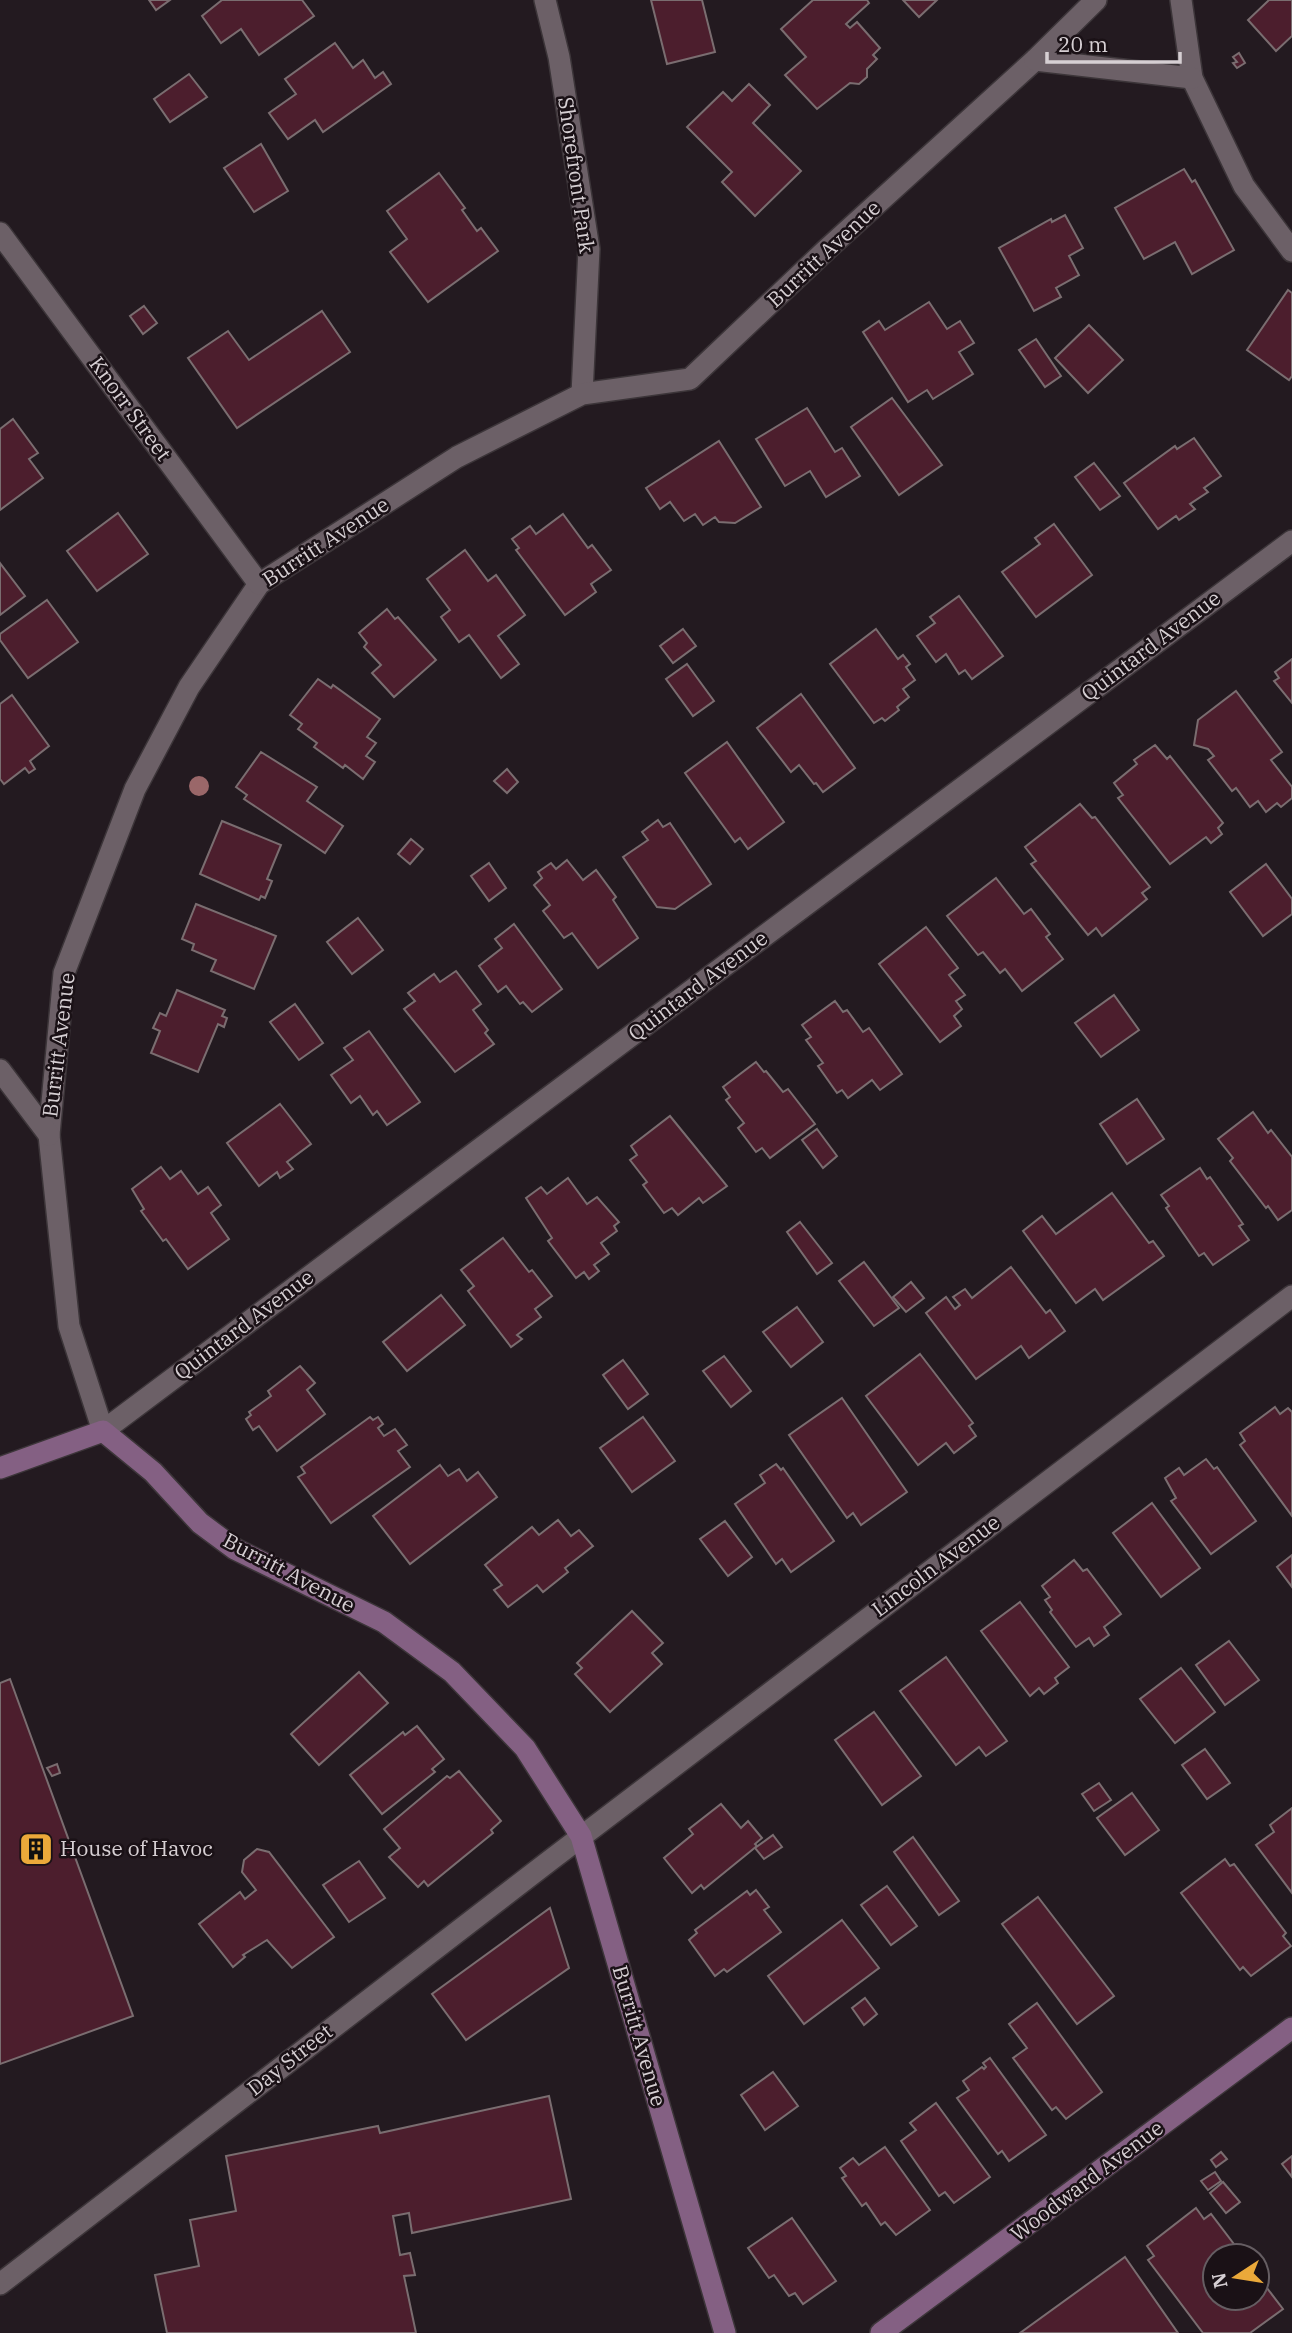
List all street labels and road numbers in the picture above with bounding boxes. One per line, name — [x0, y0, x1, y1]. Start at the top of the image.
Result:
street label: Shorefront Park — [552, 95, 602, 256]
street label: Burritt Avenue — [761, 193, 886, 313]
street label: Knorr Street — [84, 351, 178, 466]
street label: Burritt Avenue — [257, 490, 394, 592]
street label: Quintard Avenue — [1075, 584, 1226, 707]
street label: Quintard Avenue — [622, 924, 773, 1047]
street label: Burritt Avenue — [35, 971, 81, 1119]
street label: Quintard Avenue — [168, 1263, 319, 1386]
street label: Lincoln Avenue — [866, 1508, 1005, 1623]
street label: Burritt Avenue — [219, 1526, 360, 1619]
street label: Burritt Avenue — [606, 1962, 673, 2109]
street label: Day Street — [241, 2017, 338, 2101]
street label: Woodward Avenue — [1004, 2113, 1169, 2247]

